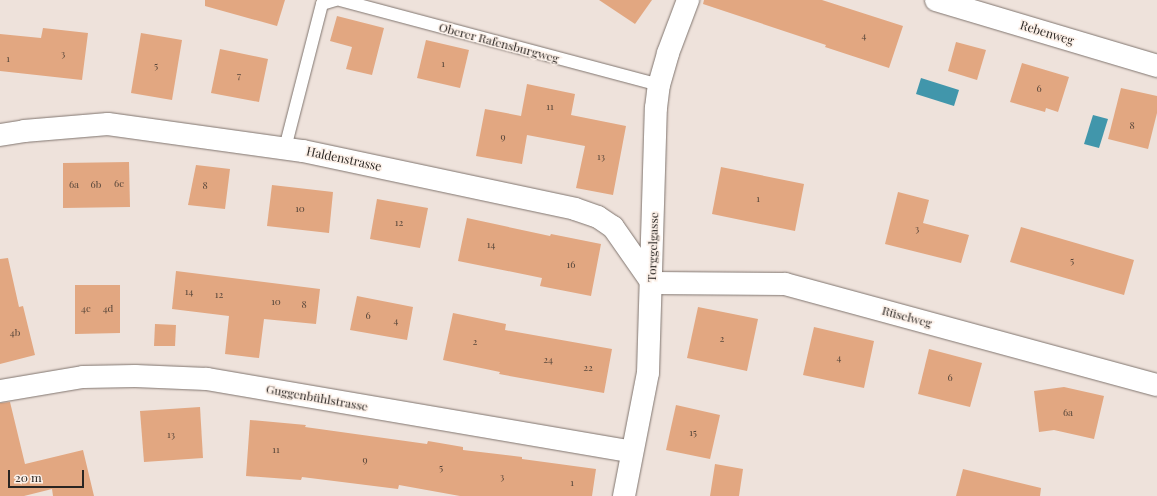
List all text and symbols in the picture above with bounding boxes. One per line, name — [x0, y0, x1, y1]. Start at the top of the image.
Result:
street label: Rebenweg — [1018, 18, 1076, 48]
street label: Oberer Rafensburgweg — [437, 20, 561, 66]
house number: 4 — [862, 30, 866, 42]
house number: 3 — [61, 48, 65, 60]
house number: 1 — [6, 53, 10, 65]
house number: 1 — [441, 58, 445, 70]
house number: 5 — [154, 60, 158, 72]
house number: 7 — [237, 70, 241, 82]
house number: 6 — [1036, 83, 1042, 95]
house number: 11 — [546, 101, 554, 113]
house number: 8 — [1129, 120, 1135, 132]
house number: 9 — [500, 131, 506, 143]
street label: Haldenstrasse — [305, 144, 383, 174]
house number: 13 — [597, 151, 605, 163]
house number: 6c — [114, 178, 124, 190]
house number: 6a — [69, 179, 79, 191]
house number: 6b — [91, 179, 101, 191]
house number: 8 — [202, 180, 208, 192]
house number: 1 — [756, 193, 760, 205]
house number: 10 — [295, 203, 305, 215]
street label: Torggelgasse — [645, 212, 661, 282]
house number: 12 — [395, 217, 403, 229]
house number: 3 — [915, 223, 919, 235]
house number: 14 — [487, 239, 495, 251]
house number: 5 — [1070, 255, 1074, 267]
house number: 16 — [567, 259, 575, 271]
house number: 14 — [185, 286, 193, 298]
house number: 12 — [215, 289, 223, 301]
house number: 10 — [271, 296, 281, 308]
house number: 8 — [301, 299, 307, 311]
house number: 4c — [81, 303, 91, 315]
house number: 4d — [103, 303, 113, 315]
street label: Rüselweg — [880, 303, 934, 331]
house number: 6 — [365, 310, 371, 322]
house number: 4 — [394, 315, 398, 327]
house number: 4b — [10, 327, 20, 339]
house number: 2 — [720, 333, 724, 345]
house number: 2 — [473, 336, 477, 348]
house number: 4 — [837, 352, 841, 364]
house number: 24 — [543, 354, 553, 366]
house number: 22 — [583, 362, 593, 374]
house number: 6 — [947, 372, 953, 384]
street label: Guggenbühlstrasse — [265, 382, 369, 414]
house number: 6a — [1063, 407, 1073, 419]
house number: 15 — [689, 427, 697, 439]
house number: 13 — [167, 429, 175, 441]
house number: 11 — [272, 444, 280, 456]
house number: 9 — [362, 454, 368, 466]
scale bar — [10, 462, 86, 488]
house number: 5 — [439, 462, 443, 474]
text: 20 m — [15, 469, 42, 485]
house number: 3 — [500, 471, 504, 483]
house number: 1 — [570, 477, 574, 489]

